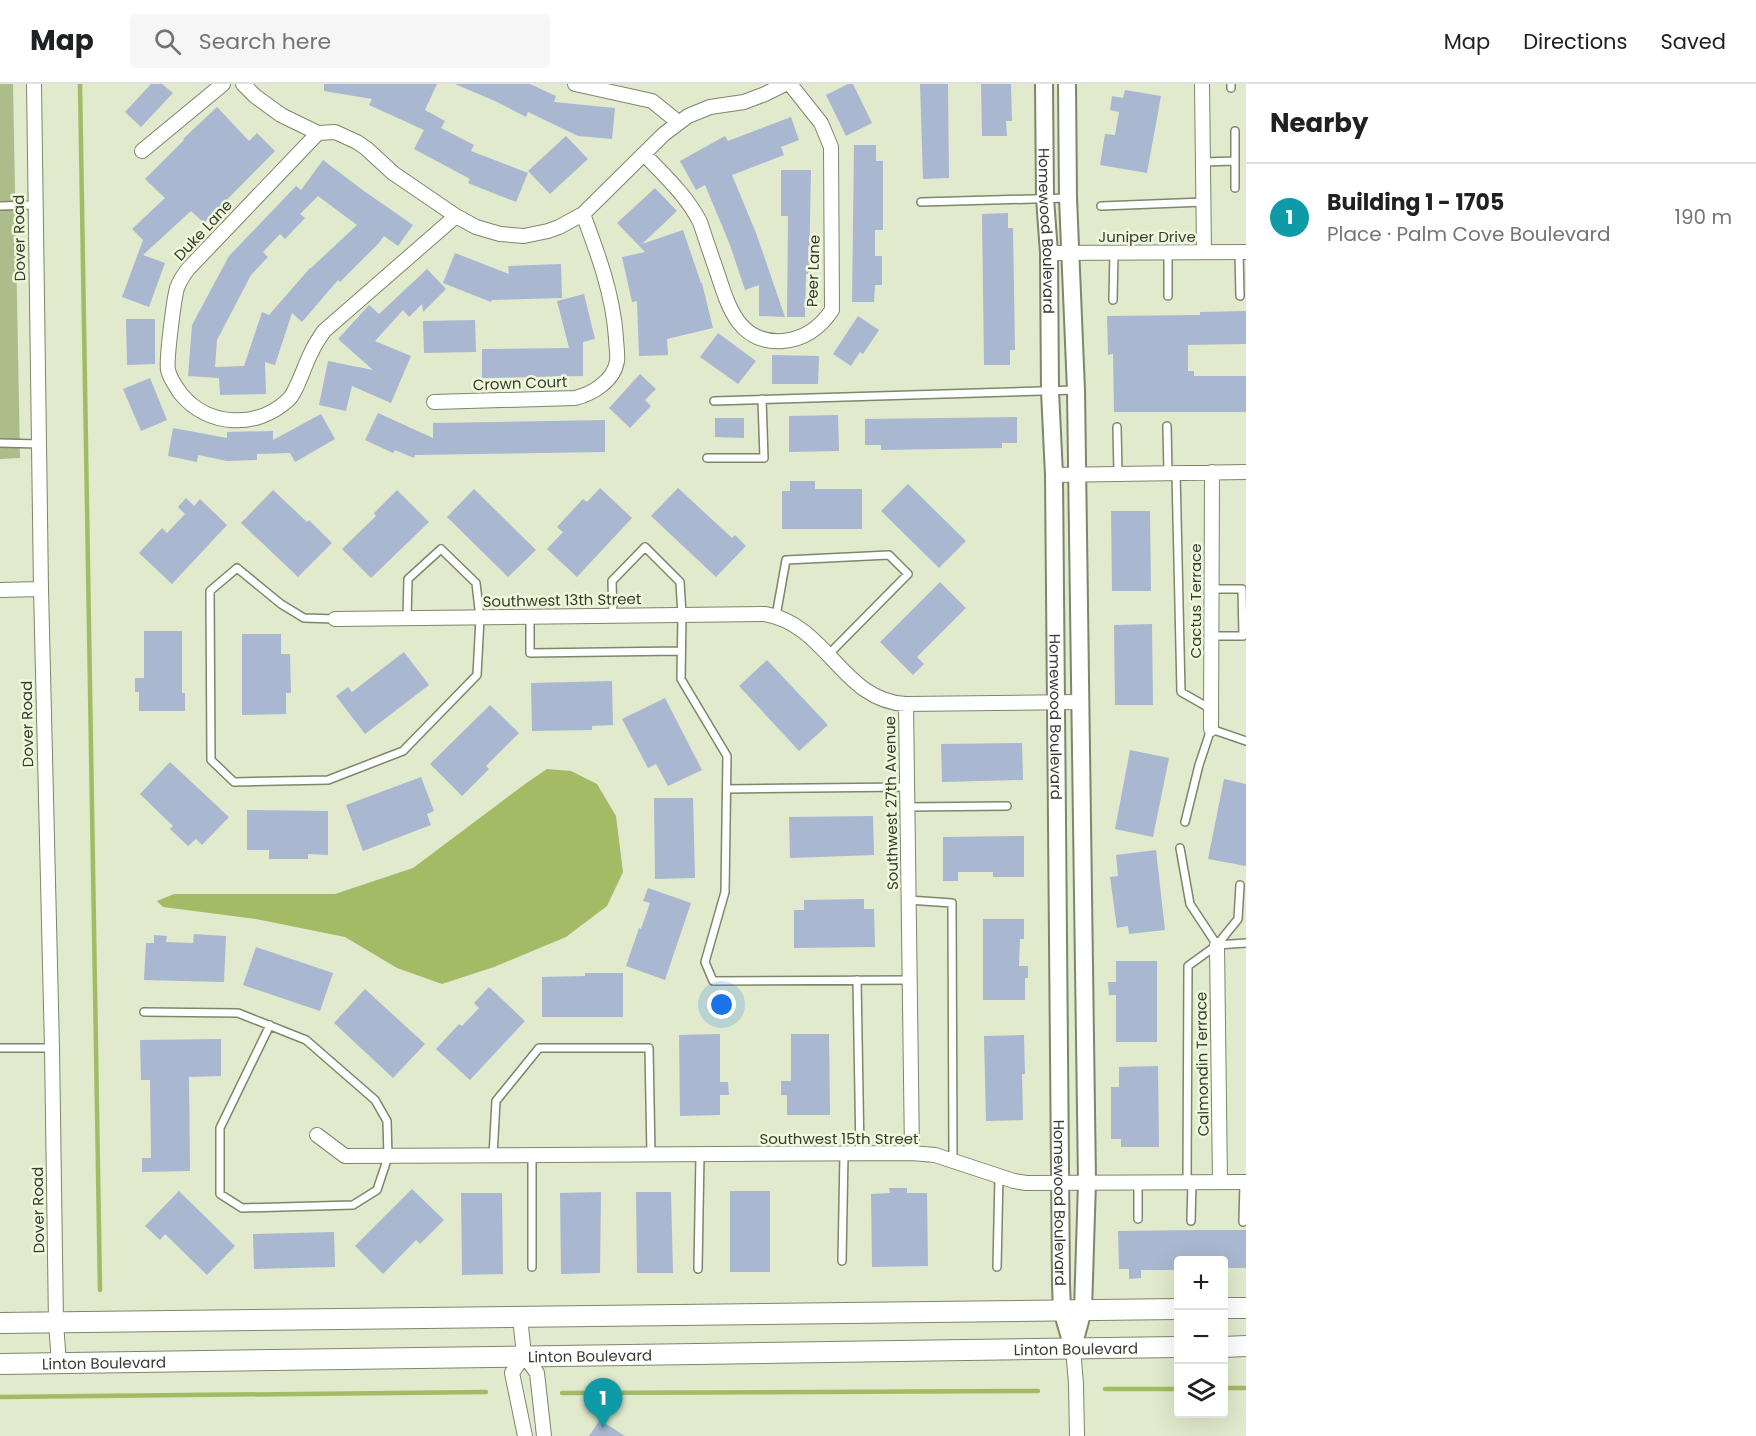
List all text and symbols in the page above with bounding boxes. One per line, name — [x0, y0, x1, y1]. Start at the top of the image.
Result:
search box — [130, 14, 550, 68]
text: Map — [30, 21, 94, 60]
icon: search — [151, 25, 184, 58]
text: Search here — [199, 26, 331, 57]
text: Map — [1444, 27, 1490, 56]
text: Directions — [1523, 27, 1627, 56]
text: Saved — [1660, 27, 1726, 56]
text: Nearby — [1270, 105, 1368, 141]
street label: Homewood Boulevard — [1034, 148, 1060, 314]
text: Building 1 - 1705 — [1327, 187, 1504, 218]
street label: Dover Road — [8, 195, 30, 281]
street label: Duke Lane — [169, 195, 237, 265]
text: 1 — [1286, 203, 1293, 231]
text: 190 m — [1675, 203, 1732, 231]
text: Place · Palm Cove Boulevard — [1327, 220, 1611, 248]
street label: Juniper Drive — [1098, 226, 1196, 247]
street label: Peer Lane — [801, 234, 825, 308]
street label: Crown Court — [472, 371, 568, 395]
street label: Cactus Terrace — [1185, 544, 1206, 658]
street label: Southwest 13th Street — [483, 588, 641, 612]
street label: Homewood Boulevard — [1045, 634, 1067, 800]
street label: Dover Road — [16, 681, 38, 767]
street label: Southwest 27th Avenue — [879, 716, 903, 890]
your location — [707, 990, 736, 1019]
street label: Calmondin Terrace — [1190, 991, 1214, 1137]
street label: Homewood Boulevard — [1049, 1120, 1072, 1286]
street label: Southwest 15th Street — [759, 1128, 919, 1149]
street label: Dover Road — [27, 1167, 49, 1253]
map controls — [1174, 1256, 1228, 1418]
button: + — [1174, 1256, 1228, 1310]
button: − — [1174, 1310, 1228, 1364]
street label: Linton Boulevard — [1014, 1337, 1138, 1360]
street label: Linton Boulevard — [528, 1344, 652, 1367]
street label: Linton Boulevard — [42, 1351, 166, 1374]
button: layers — [1174, 1364, 1228, 1418]
pin: 1 — [584, 1378, 622, 1428]

